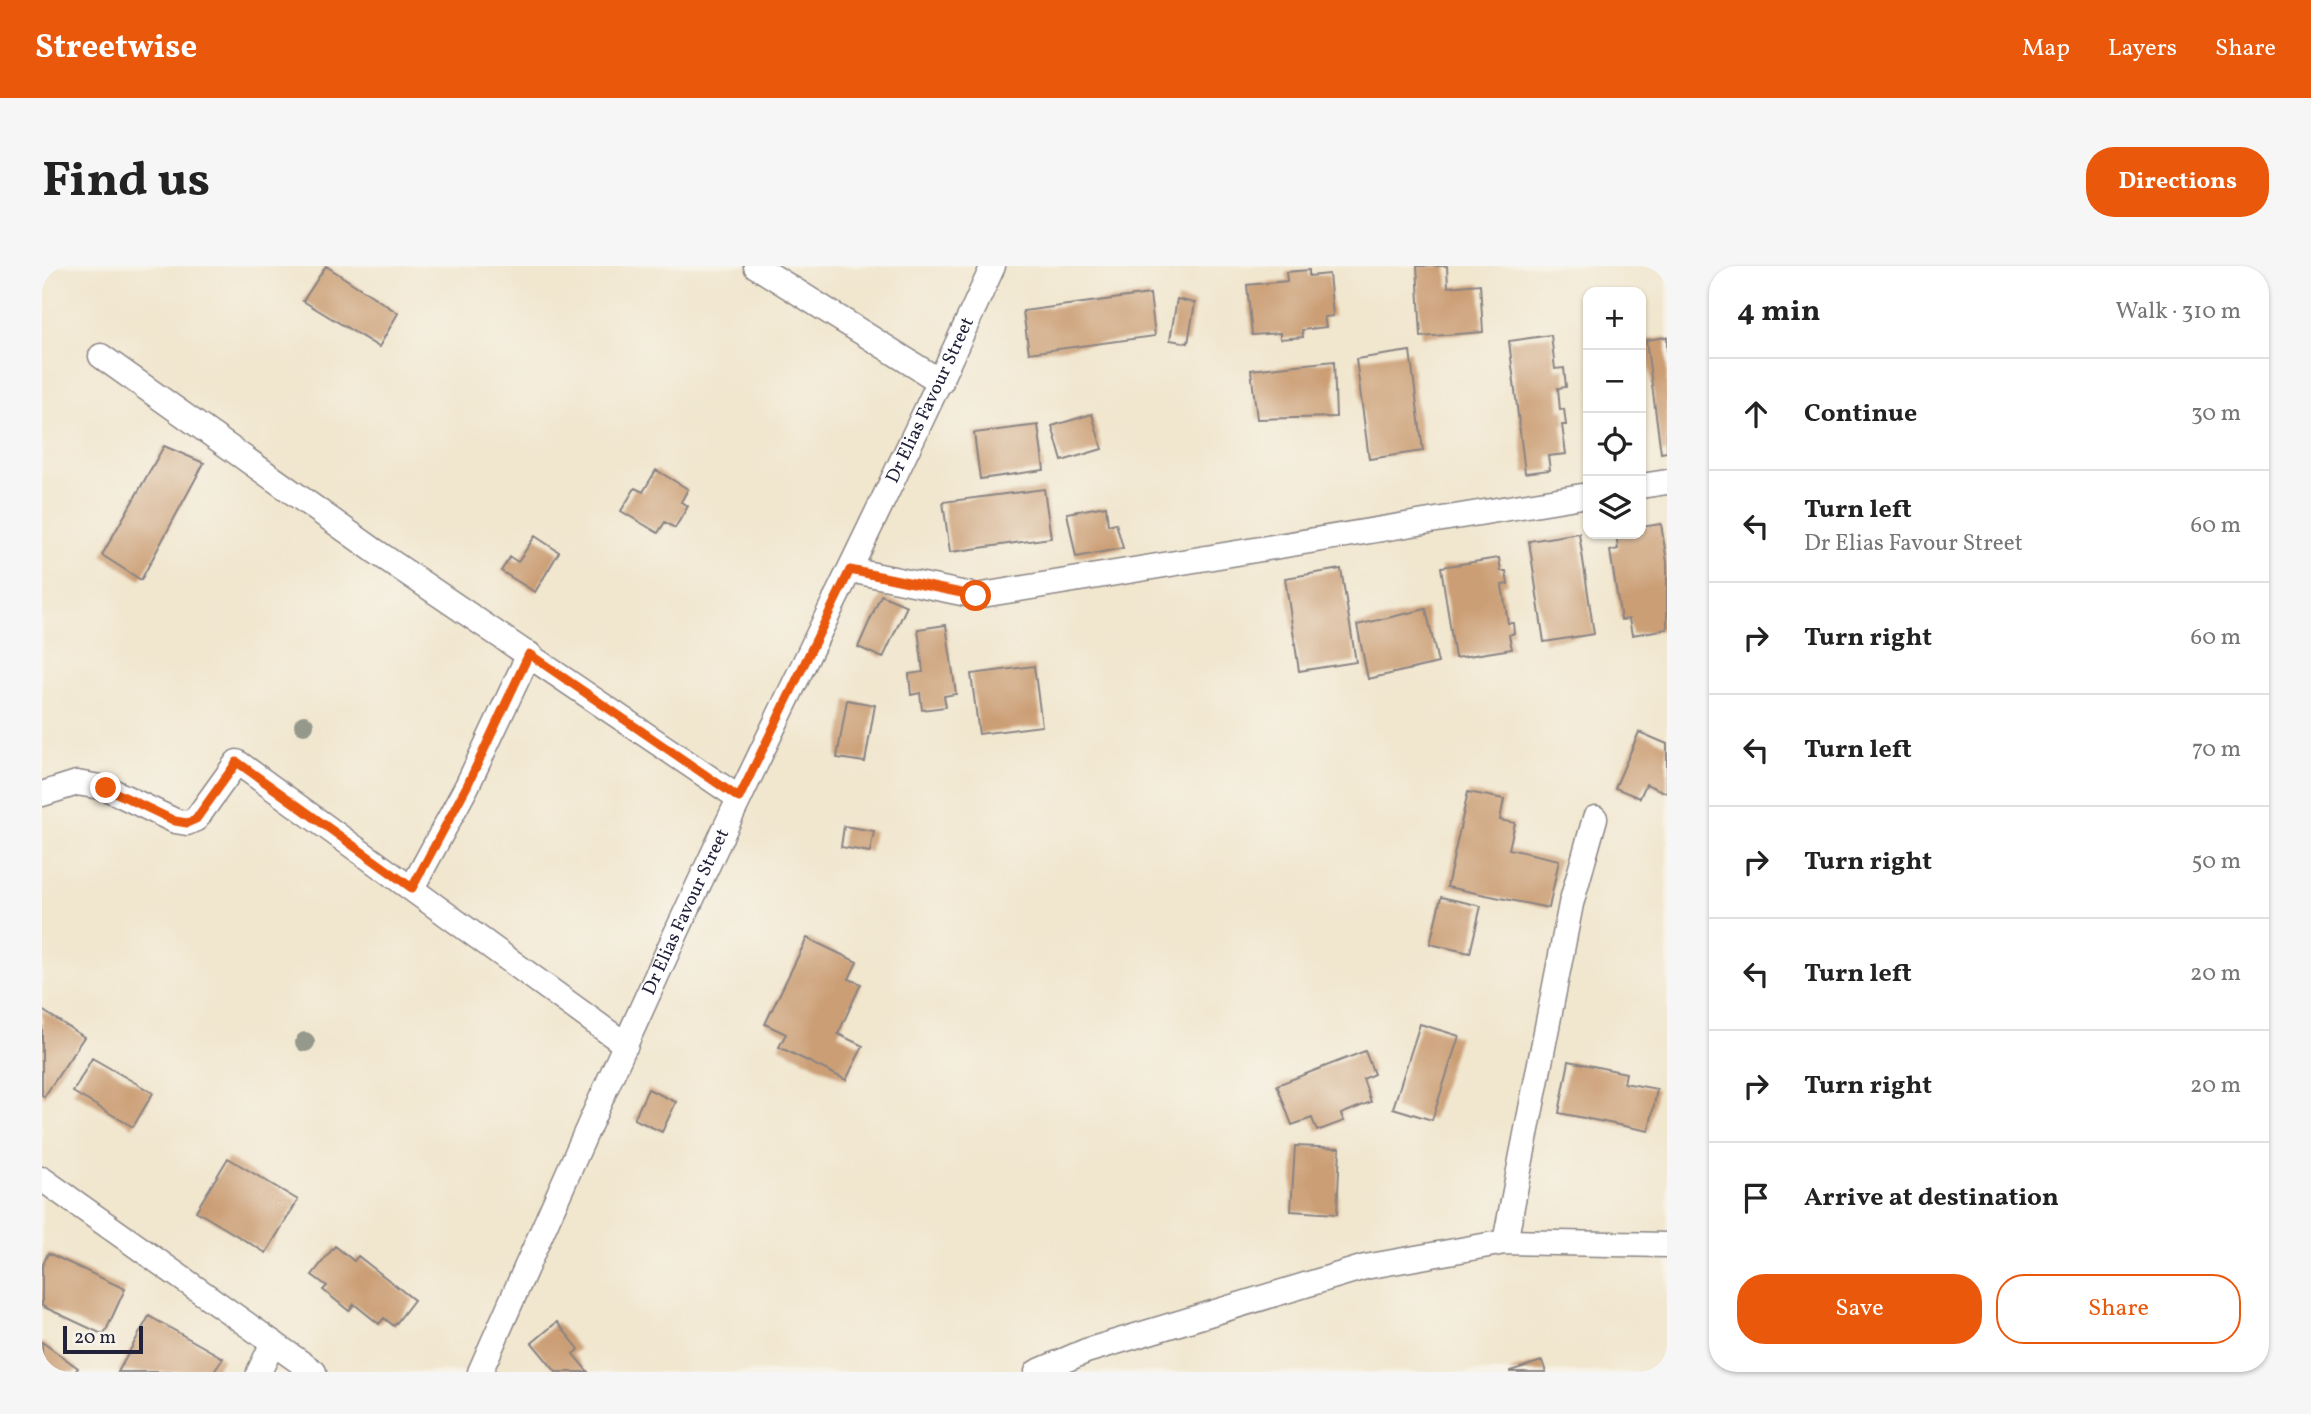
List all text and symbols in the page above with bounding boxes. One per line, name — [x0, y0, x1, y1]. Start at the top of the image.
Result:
text: Streetwise — [35, 26, 197, 72]
text: Map — [2022, 32, 2070, 66]
text: Layers — [2108, 32, 2177, 66]
text: Share — [2215, 32, 2276, 66]
button: Directions — [2086, 147, 2269, 217]
text: Find us — [42, 148, 210, 217]
map controls — [1583, 287, 1646, 539]
button: + — [1583, 287, 1646, 350]
text: 4 min — [1737, 291, 1821, 333]
text: Walk · 310 m — [2115, 296, 2241, 328]
street label: Dr Elias Favour Street — [880, 313, 981, 488]
button: − — [1583, 350, 1646, 413]
icon: ahead — [1737, 395, 1775, 433]
text: Continue — [1804, 396, 1917, 432]
text: 30 m — [2191, 398, 2241, 430]
button: locate — [1583, 413, 1646, 476]
button: layers — [1583, 476, 1646, 539]
text: Turn left — [1804, 492, 1912, 528]
icon: left — [1737, 507, 1775, 545]
text: 60 m — [2191, 510, 2241, 542]
text: Dr Elias Favour Street — [1804, 528, 2023, 560]
route start — [960, 580, 991, 611]
icon: right — [1737, 619, 1775, 657]
text: Turn right — [1804, 620, 1932, 656]
text: 60 m — [2191, 622, 2241, 654]
icon: left — [1737, 731, 1775, 769]
text: Turn left — [1804, 732, 1912, 768]
text: 70 m — [2192, 734, 2241, 766]
route end — [90, 772, 121, 803]
street label: Dr Elias Favour Street — [636, 824, 736, 1000]
icon: right — [1737, 843, 1775, 881]
text: Turn right — [1804, 844, 1932, 880]
text: 50 m — [2192, 846, 2241, 878]
icon: left — [1737, 955, 1775, 993]
text: Turn left — [1804, 956, 1912, 992]
text: 20 m — [2190, 958, 2241, 990]
icon: right — [1737, 1067, 1775, 1105]
text: Turn right — [1804, 1068, 1932, 1104]
text: 20 m — [2190, 1070, 2241, 1102]
icon: arrive — [1737, 1179, 1775, 1217]
text: Arrive at destination — [1804, 1180, 2059, 1216]
button: Save — [1737, 1274, 1982, 1344]
button: Share — [1996, 1274, 2241, 1344]
scale bar — [63, 1323, 144, 1355]
text: 20 m — [74, 1325, 116, 1351]

